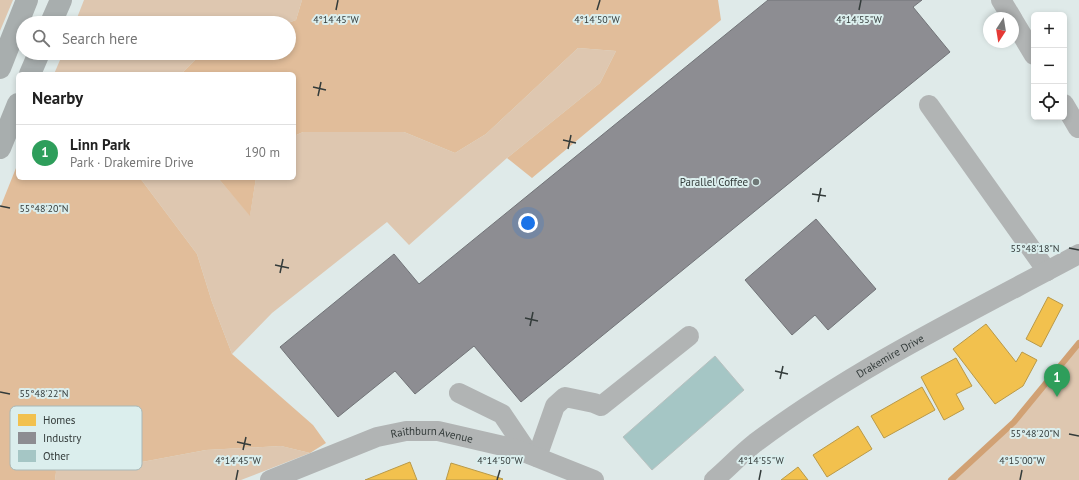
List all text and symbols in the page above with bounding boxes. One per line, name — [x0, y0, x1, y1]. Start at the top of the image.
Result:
north arrow — [983, 12, 1019, 48]
map controls — [1031, 12, 1067, 120]
button: + — [1031, 12, 1067, 48]
text: 4°14'45"W — [313, 13, 360, 26]
text: 4°14'50"W — [574, 13, 621, 26]
text: 4°14'55"W — [836, 13, 883, 26]
search box — [16, 16, 296, 60]
icon: search — [30, 27, 52, 49]
text: Search here — [62, 29, 138, 48]
button: − — [1031, 48, 1067, 84]
button: locate — [1031, 84, 1067, 120]
text: Nearby — [32, 87, 83, 109]
text: Linn Park — [70, 135, 130, 154]
text: 1 — [41, 144, 49, 161]
text: 190 m — [245, 144, 280, 161]
text: Park · Drakemire Drive — [70, 154, 194, 171]
place label: Parallel Coffee — [680, 175, 748, 189]
marker: Parallel Coffee — [751, 177, 761, 187]
text: 55°48'20"N — [19, 202, 69, 215]
your location — [518, 213, 538, 233]
text: 55°48'18"N — [1010, 242, 1060, 255]
street label: Drakemire Drive — [853, 331, 927, 381]
pin: 1 — [1044, 364, 1070, 397]
text: 55°48'22"N — [19, 387, 69, 400]
legend — [10, 406, 142, 470]
text: Homes — [43, 413, 76, 427]
street label: Raithburn Avenue — [389, 424, 475, 446]
text: 55°48'20"N — [1010, 427, 1060, 440]
text: Industry — [43, 431, 82, 445]
text: Other — [43, 449, 70, 463]
text: 4°14'45"W — [215, 454, 262, 467]
text: 4°14'50"W — [477, 454, 524, 467]
text: 4°14'55"W — [738, 454, 785, 467]
text: 4°15'00"W — [999, 454, 1046, 467]

